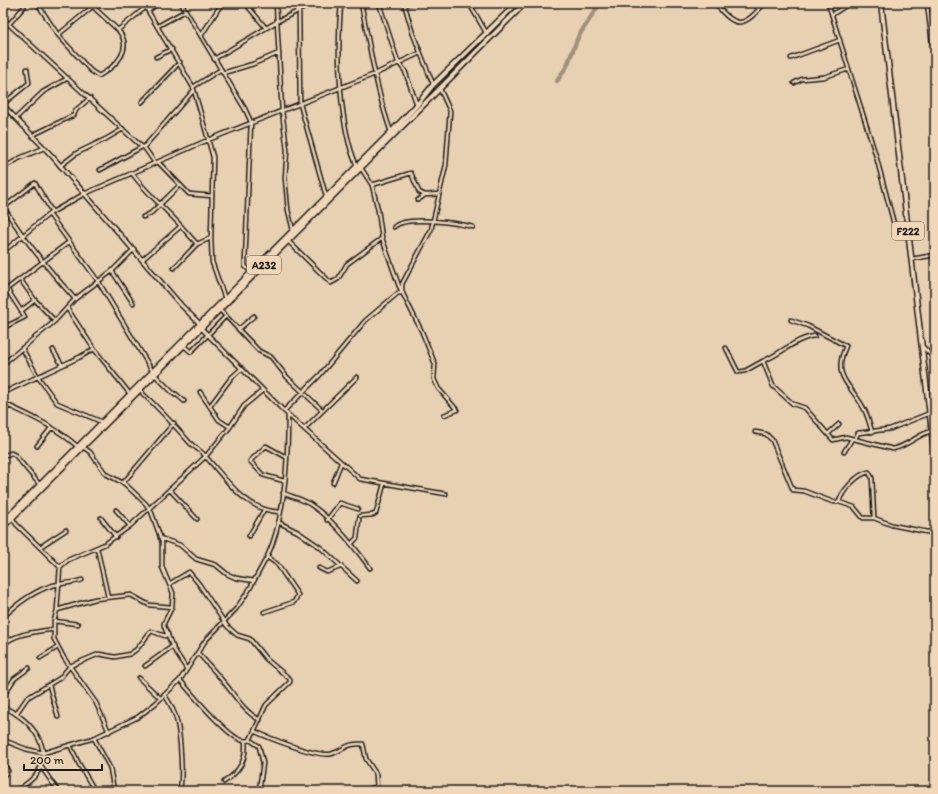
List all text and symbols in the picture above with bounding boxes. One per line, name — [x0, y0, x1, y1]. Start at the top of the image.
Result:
road number: F222 — [892, 222, 924, 240]
road number: A232 — [247, 256, 281, 274]
scale bar — [24, 746, 102, 772]
text: 200 m — [30, 753, 64, 767]

